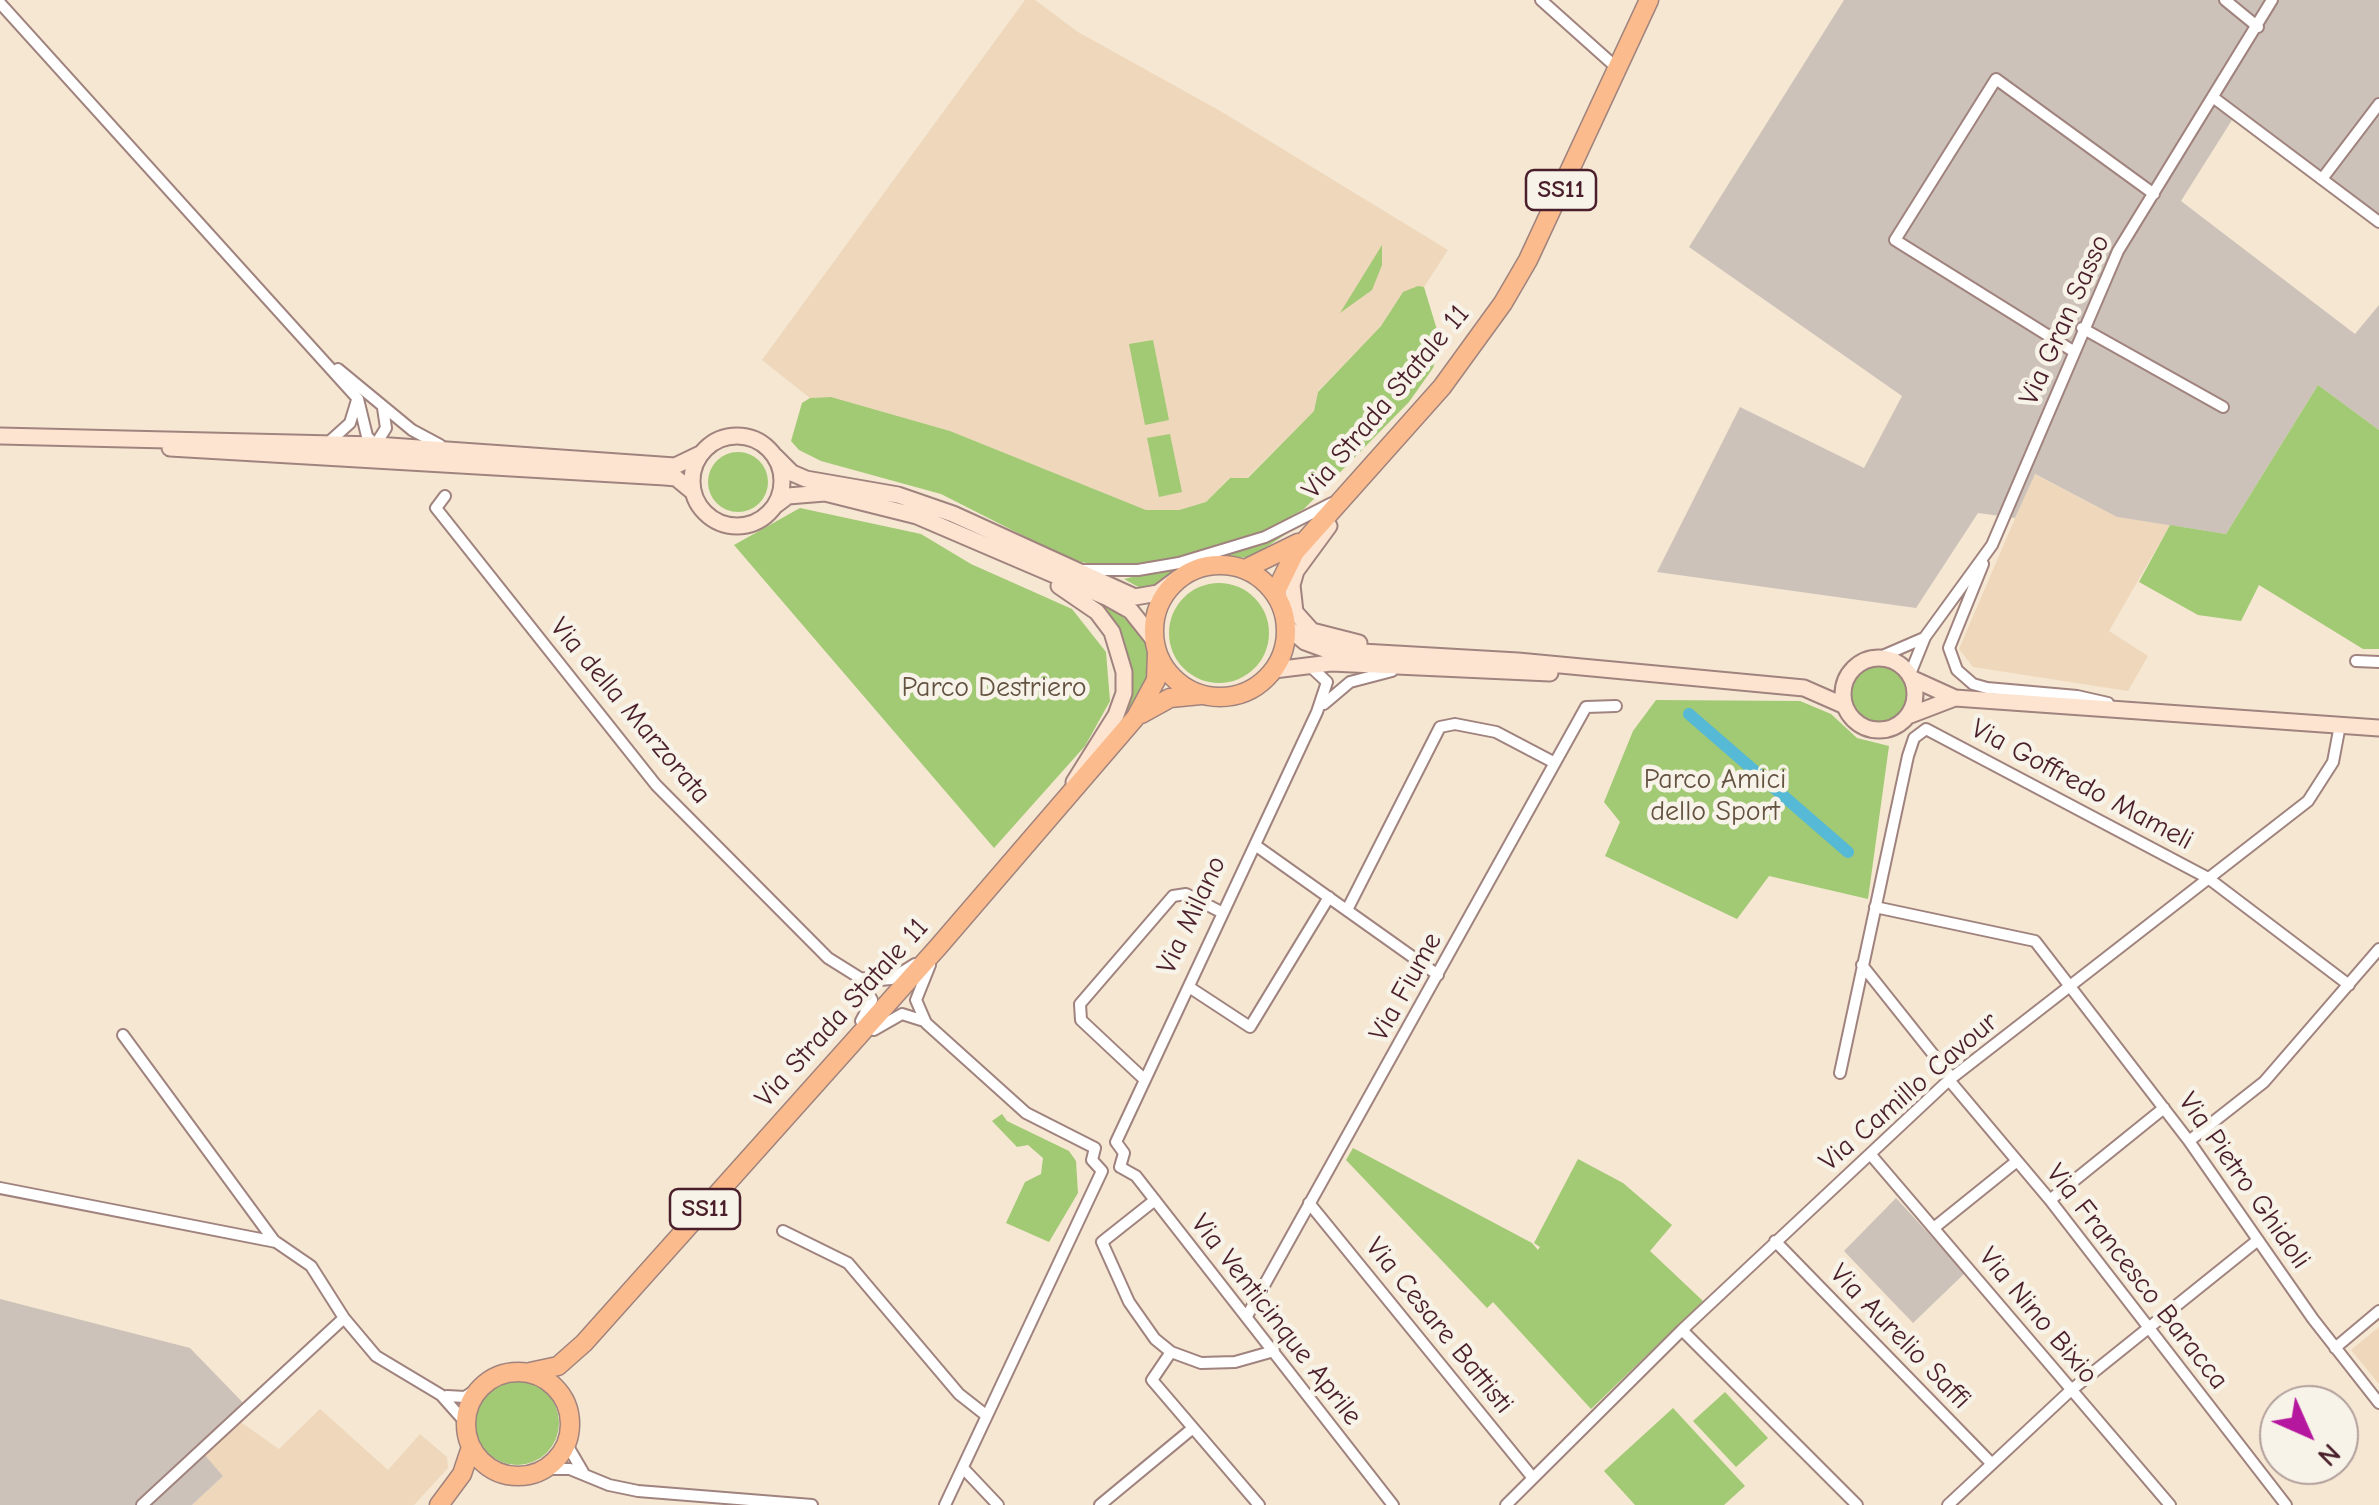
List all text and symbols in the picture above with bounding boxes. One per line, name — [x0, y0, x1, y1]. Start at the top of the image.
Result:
road number: SS11 — [1526, 170, 1596, 210]
street label: Via Gran Sasso — [2012, 230, 2118, 410]
street label: Via Strada Statale 11 — [1295, 298, 1477, 506]
street label: Via della Marzorata — [543, 611, 717, 811]
park label: Parco Destriero — [901, 671, 1087, 705]
street label: Via Goffredo Mameli — [1965, 712, 2199, 858]
park label: Parco Amici dello Sport — [1644, 763, 1786, 829]
street label: Via Milano — [1150, 851, 1234, 979]
street label: Via Strada Statale 11 — [748, 912, 936, 1114]
street label: Via Fiume — [1362, 927, 1450, 1047]
street label: Via Camillo Cavour — [1813, 1005, 2005, 1179]
street label: Via Pietro Ghidoli — [2171, 1086, 2317, 1276]
street label: Via Francesco Baracca — [2039, 1158, 2235, 1396]
road number: SS11 — [670, 1189, 740, 1229]
street label: Via Venticinque Aprile — [1183, 1208, 1369, 1432]
street label: Via Cesare Battisti — [1358, 1231, 1520, 1421]
street label: Via Nino Bixio — [1971, 1241, 2105, 1391]
street label: Via Aurelio Saffi — [1822, 1257, 1978, 1417]
north arrow — [2259, 1385, 2359, 1485]
text: N — [2311, 1437, 2347, 1473]

